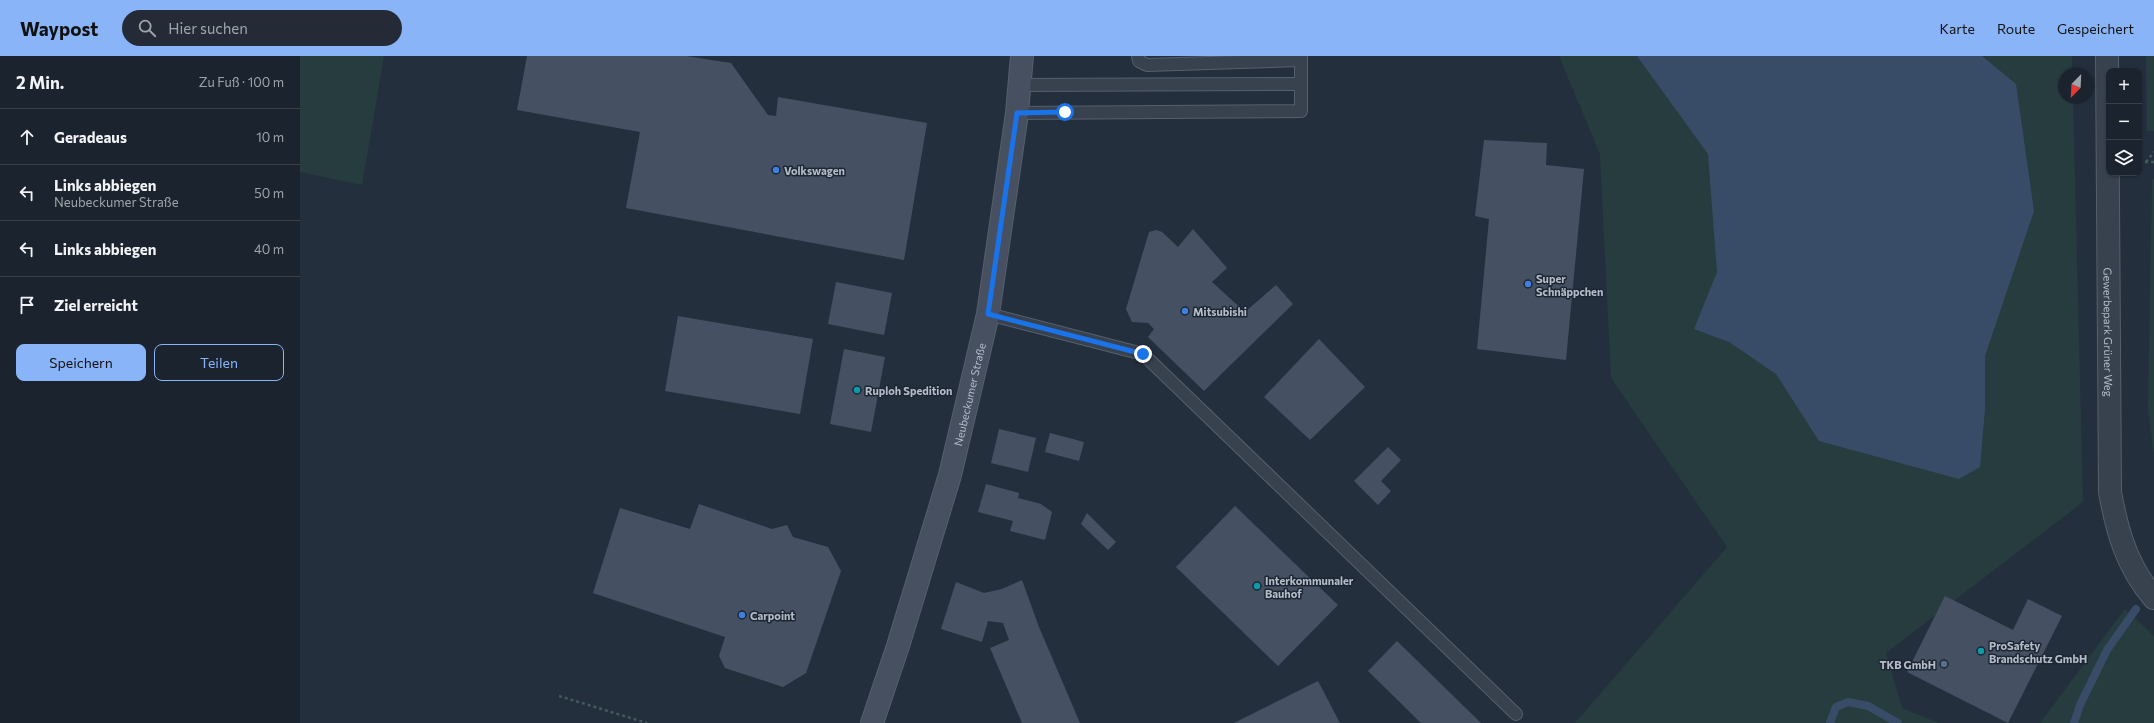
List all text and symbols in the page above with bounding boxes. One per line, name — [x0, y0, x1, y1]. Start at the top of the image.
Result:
search box — [122, 10, 402, 46]
text: Waypost — [20, 17, 98, 40]
icon: search — [136, 17, 158, 39]
text: Hier suchen — [168, 19, 248, 37]
text: Karte — [1940, 20, 1975, 37]
text: Route — [1997, 20, 2035, 37]
text: Gespeichert — [2057, 20, 2134, 37]
north arrow — [2058, 68, 2094, 104]
map controls — [2106, 68, 2142, 176]
button: + — [2106, 68, 2142, 104]
text: 2 Min. — [16, 72, 64, 93]
text: Zu Fuß · 100 m — [199, 74, 284, 90]
route start — [1056, 103, 1074, 121]
button: − — [2106, 104, 2142, 140]
icon: ahead — [16, 126, 38, 148]
text: Geradeaus — [54, 128, 127, 146]
text: 10 m — [256, 129, 284, 145]
button: layers — [2106, 140, 2142, 176]
place label: Volkswagen — [784, 164, 845, 177]
marker: Volkswagen — [771, 165, 781, 175]
text: Links abbiegen — [54, 176, 156, 194]
icon: left — [16, 182, 38, 204]
text: 50 m — [254, 185, 284, 201]
text: Neubeckumer Straße — [54, 194, 179, 210]
icon: left — [16, 238, 38, 260]
text: Links abbiegen — [54, 240, 156, 258]
text: 40 m — [254, 241, 284, 257]
street label: Gewerbepark Grüner Weg — [2102, 267, 2116, 397]
place label: Super Schnäppchen — [1536, 272, 1603, 298]
marker: Super Schnäppchen — [1523, 279, 1533, 289]
icon: arrive — [16, 294, 38, 316]
text: Ziel erreicht — [54, 296, 138, 314]
place label: Mitsubishi — [1193, 305, 1247, 318]
marker: Mitsubishi — [1180, 306, 1190, 316]
street label: Neubeckumer Straße — [951, 341, 988, 447]
button: Speichern — [16, 344, 146, 381]
button: Teilen — [154, 344, 284, 381]
route end — [1134, 345, 1152, 363]
place label: Ruploh Spedition — [865, 384, 952, 397]
marker: Ruploh Spedition — [852, 385, 862, 395]
place label: Interkommunaler Bauhof — [1265, 574, 1354, 600]
marker: Interkommunaler Bauhof — [1252, 581, 1262, 591]
place label: Carpoint — [750, 609, 795, 622]
marker: Carpoint — [737, 610, 747, 620]
place label: ProSafety Brandschutz GmbH — [1989, 639, 2087, 665]
marker: ProSafety Brandschutz GmbH — [1976, 646, 1986, 656]
place label: TKB GmbH — [1879, 658, 1936, 671]
marker: TKB GmbH — [1939, 659, 1949, 669]

